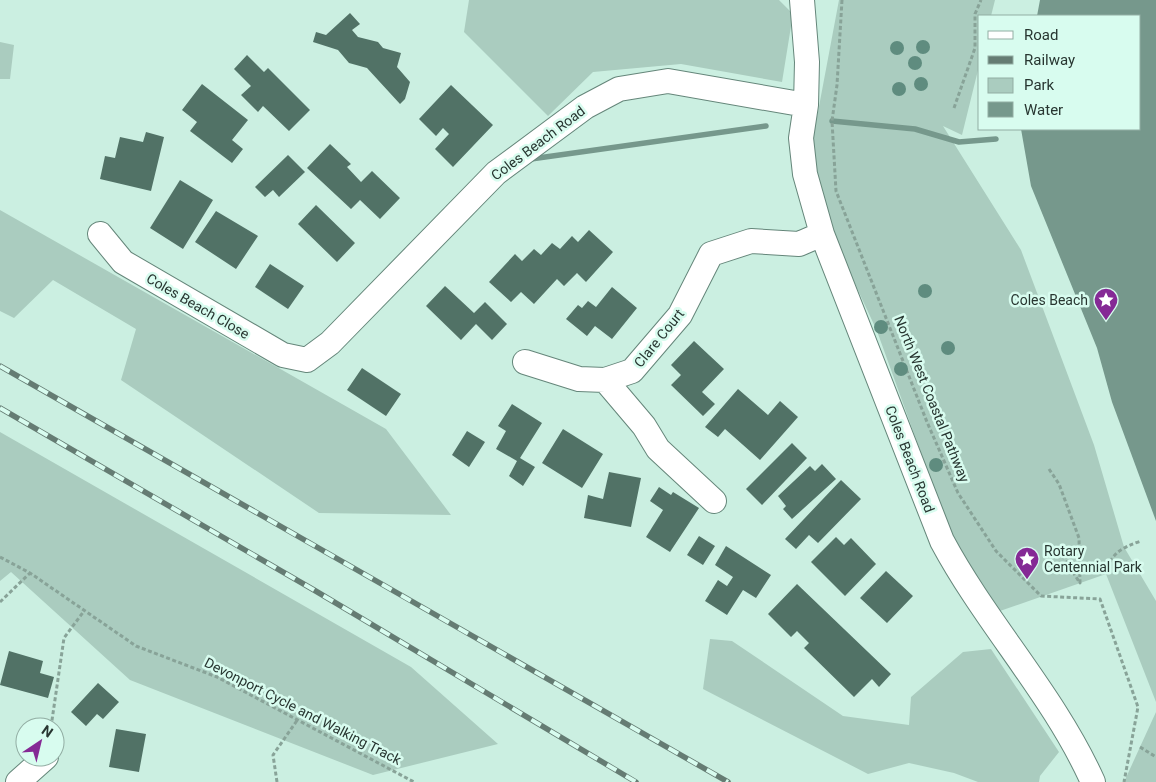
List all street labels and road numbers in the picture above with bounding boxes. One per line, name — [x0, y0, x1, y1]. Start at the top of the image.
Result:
street label: Coles Beach Road — [488, 103, 588, 183]
street label: Coles Beach Close — [144, 270, 252, 342]
street label: Clare Court — [631, 305, 688, 370]
street label: North West Coastal Pathway — [891, 313, 973, 485]
street label: Coles Beach Road — [882, 403, 938, 515]
street label: Devonport Cycle and Walking Track — [202, 654, 405, 768]

